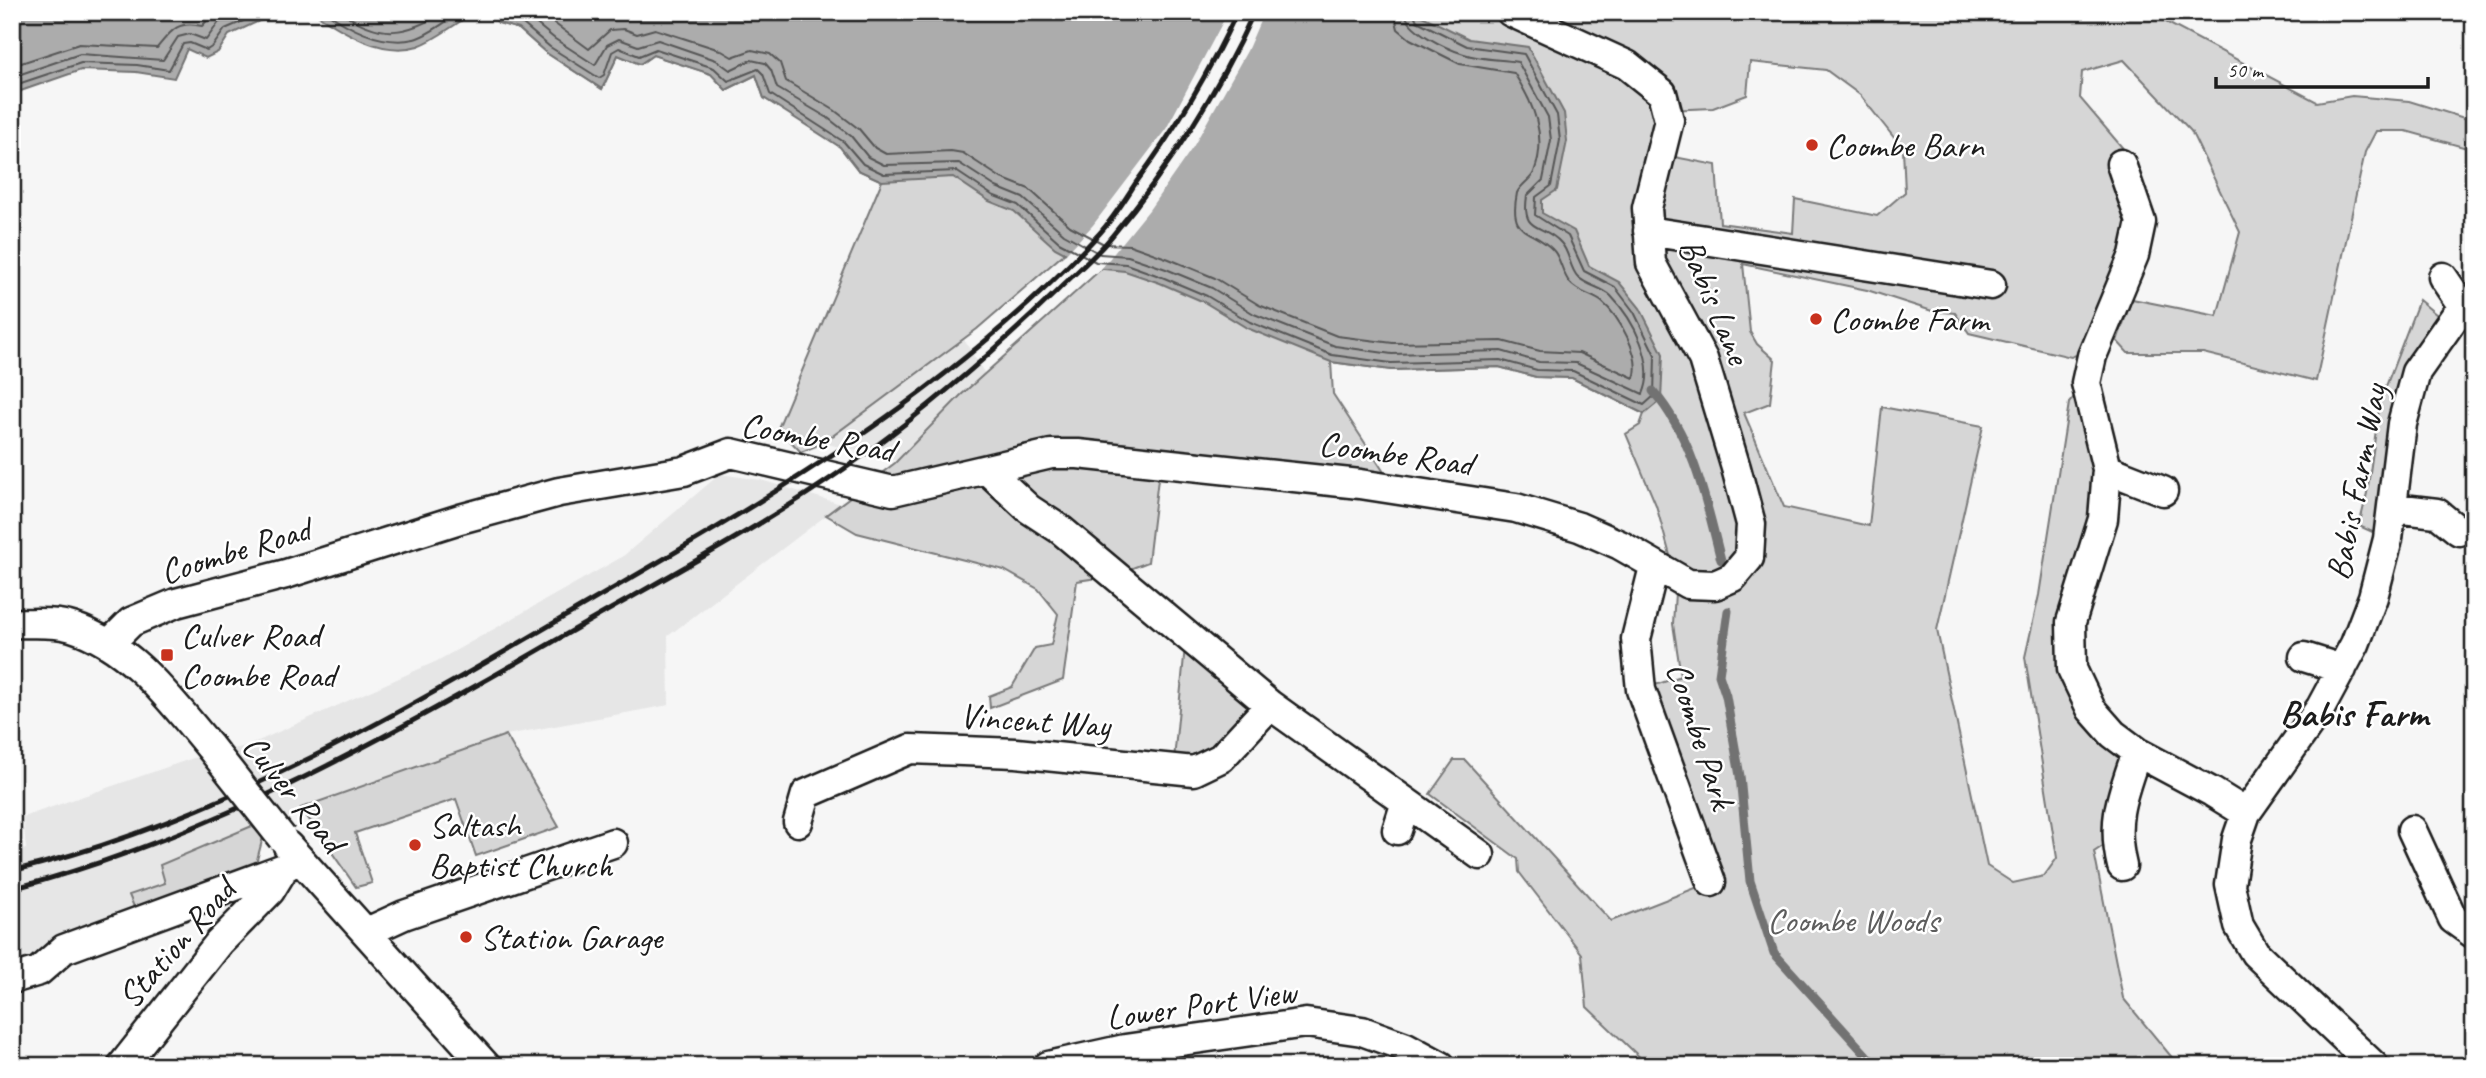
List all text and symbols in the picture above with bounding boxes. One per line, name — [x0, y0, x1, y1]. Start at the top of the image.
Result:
scale bar — [2216, 46, 2428, 90]
text: 50 m — [2227, 57, 2265, 83]
place label: Coombe Barn — [1826, 123, 1985, 168]
marker: Coombe Barn — [1804, 137, 1820, 153]
street label: Babis Lane — [1668, 232, 1762, 373]
place label: Coombe Farm — [1830, 297, 1992, 342]
marker: Coombe Farm — [1808, 311, 1824, 327]
street label: Babis Farm Way — [2315, 378, 2398, 584]
street label: Coombe Road — [738, 402, 903, 474]
street label: Coombe Road — [1316, 420, 1481, 487]
street label: Coombe Road — [155, 505, 321, 595]
place label: Culver Road Coombe Road — [181, 613, 341, 698]
marker: Culver Road Coombe Road — [159, 647, 175, 663]
street label: Coombe Park — [1656, 656, 1746, 817]
district label: Babis Farm — [2280, 690, 2431, 737]
street label: Vincent Way — [958, 693, 1114, 748]
street label: Culver Road — [232, 725, 358, 866]
place label: Saltash Baptist Church — [429, 803, 614, 888]
marker: Saltash Baptist Church — [407, 837, 423, 853]
street label: Station Road — [108, 865, 249, 1018]
park label: Coombe Woods — [1767, 898, 1942, 943]
place label: Station Garage — [480, 915, 665, 960]
marker: Station Garage — [458, 929, 474, 945]
street label: Lower Port View — [1103, 968, 1302, 1040]

